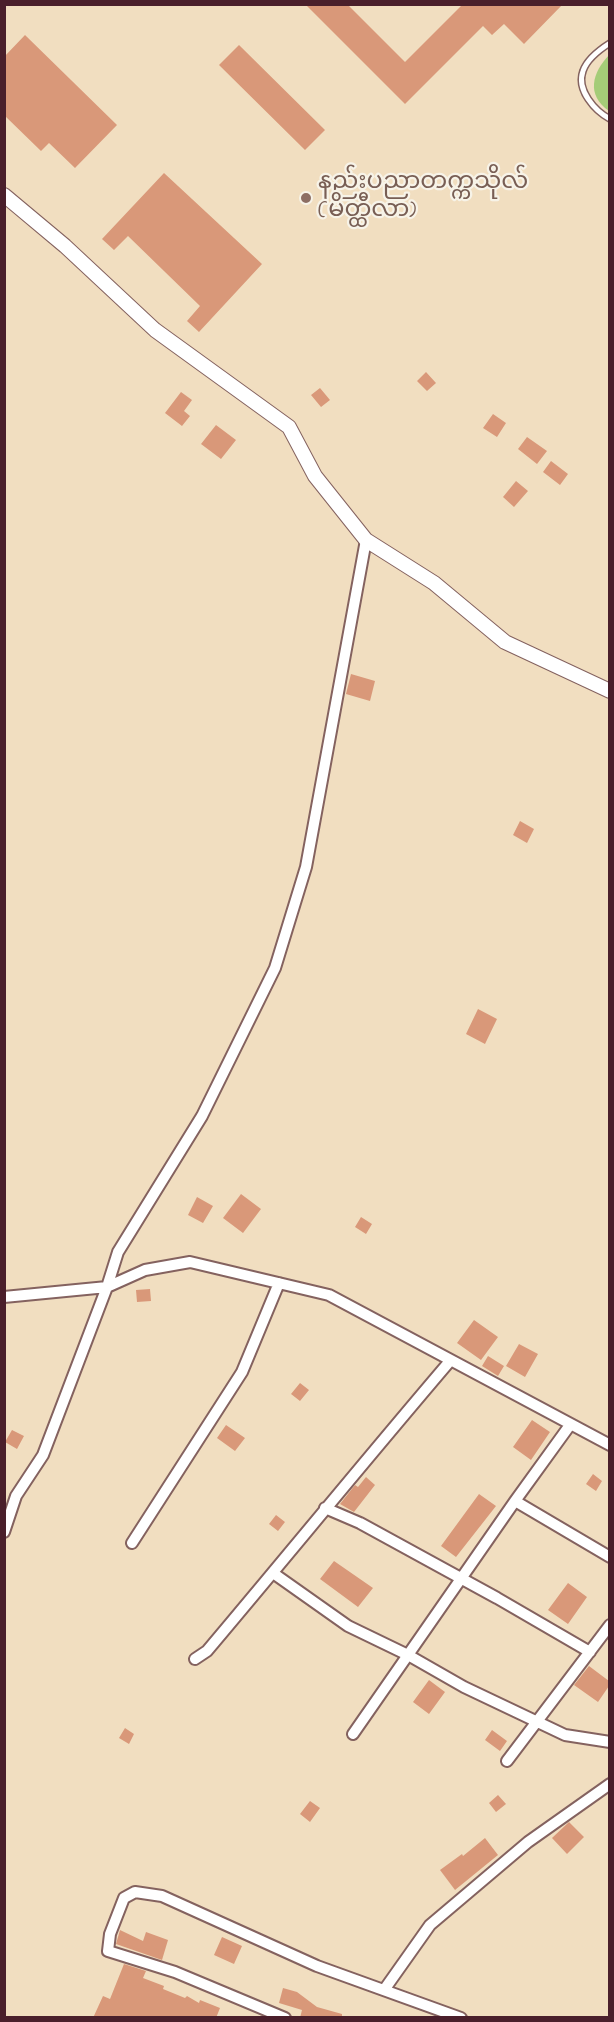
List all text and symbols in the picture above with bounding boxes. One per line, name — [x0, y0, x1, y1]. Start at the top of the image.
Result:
place label: နည်းပညာတက္ကသိုလ် (မိတ္ထီလာ) — [318, 170, 528, 226]
marker: နည်းပညာတက္ကသိုလ် (မိတ္ထီလာ) — [299, 191, 313, 205]

